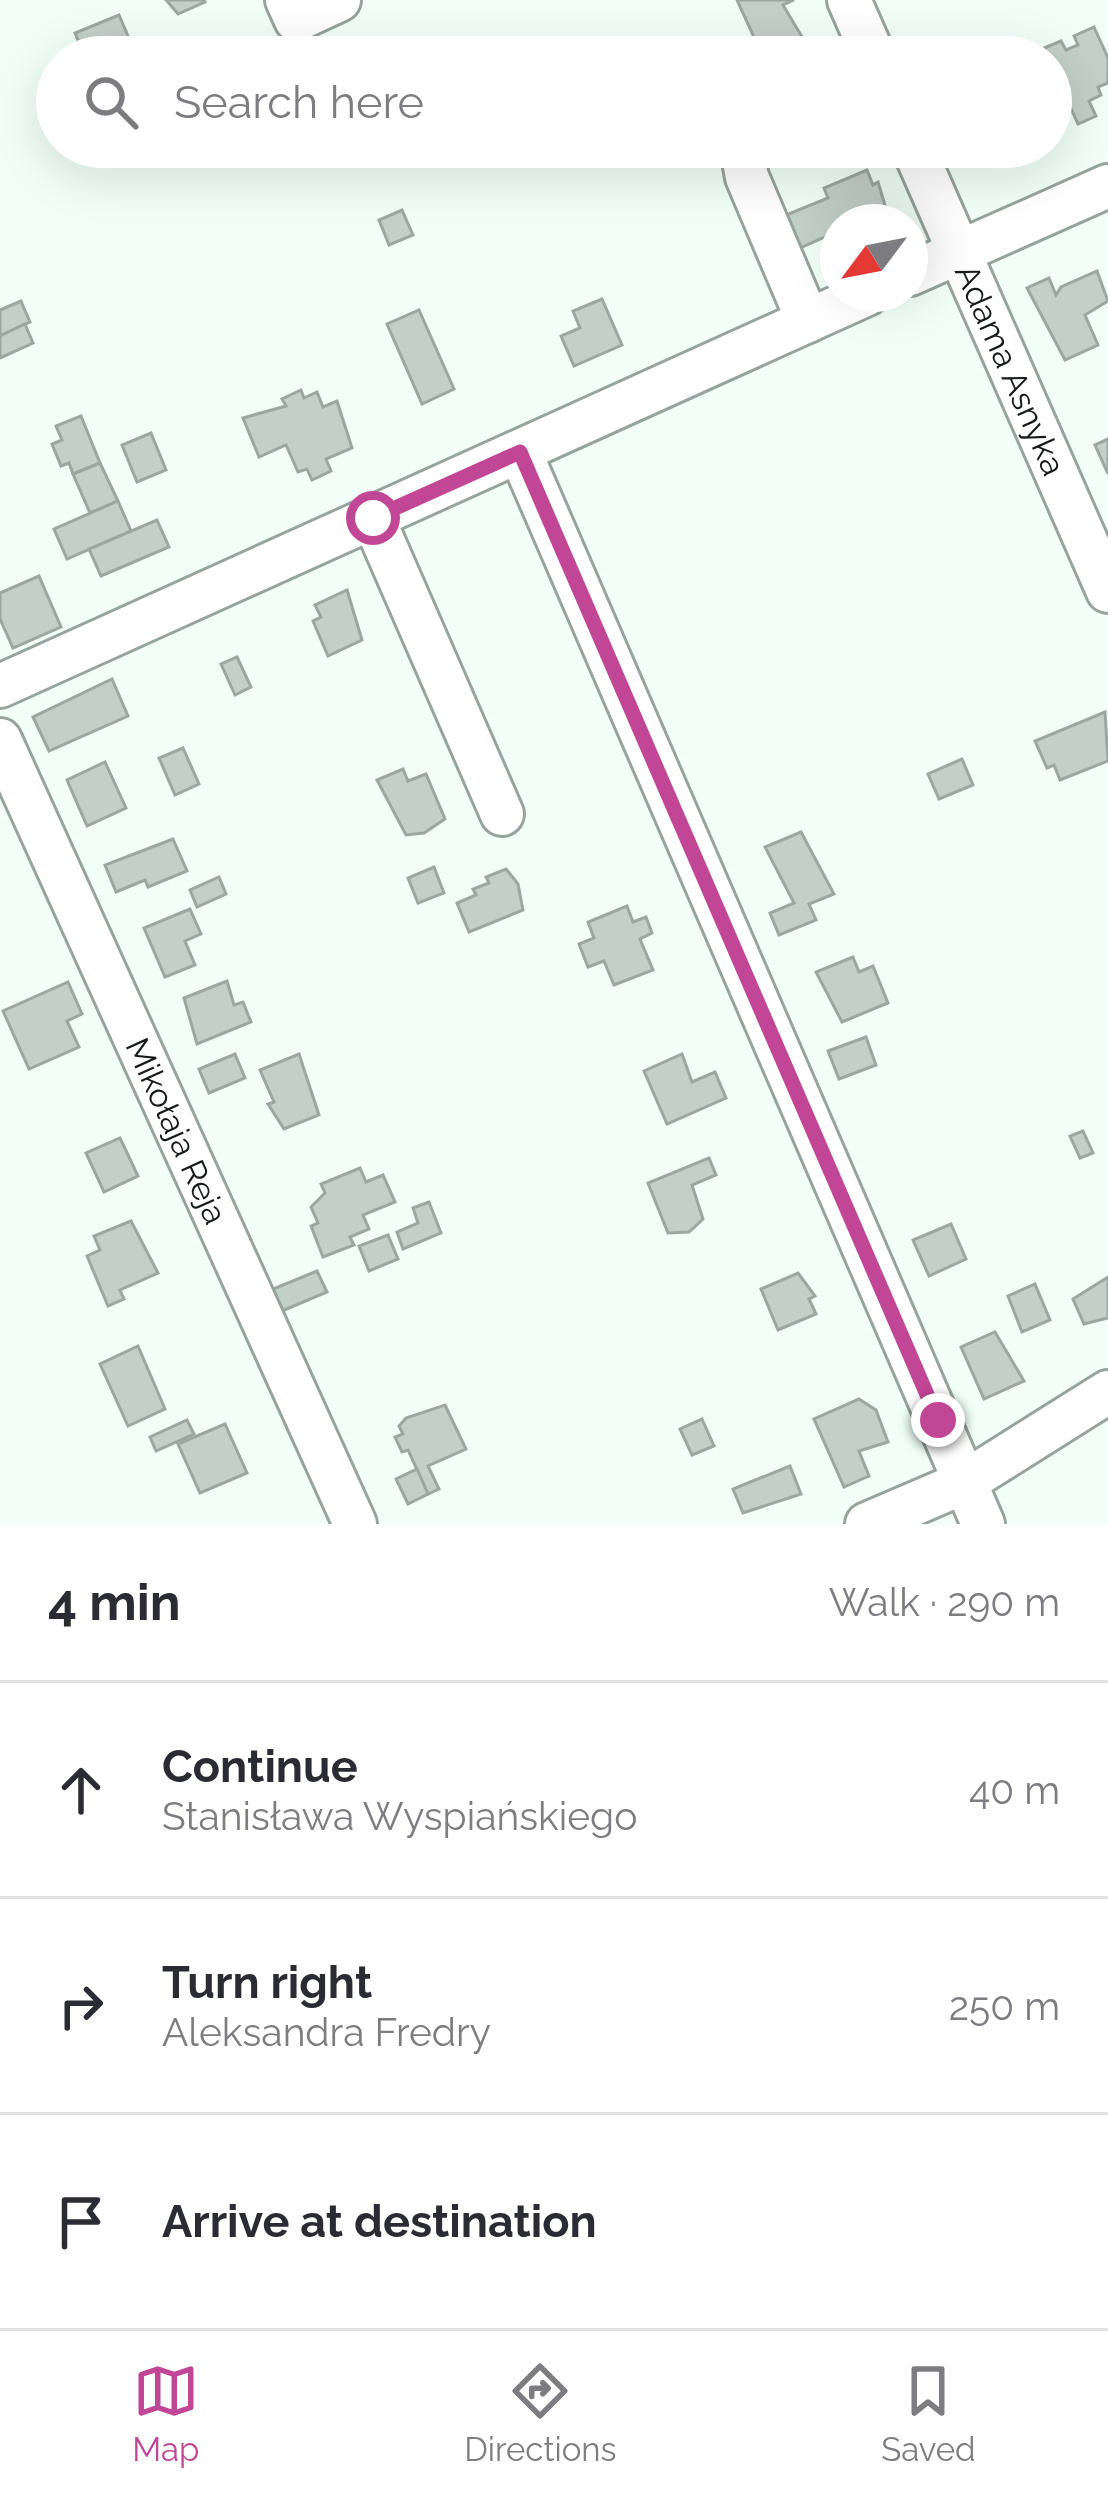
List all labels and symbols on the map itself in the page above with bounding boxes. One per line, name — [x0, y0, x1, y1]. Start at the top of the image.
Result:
north arrow — [820, 204, 928, 312]
street label: Adama Asnyka — [947, 258, 1074, 481]
route start — [346, 491, 400, 545]
street label: Mikołaja Reja — [118, 1032, 235, 1230]
route end — [911, 1393, 965, 1447]

